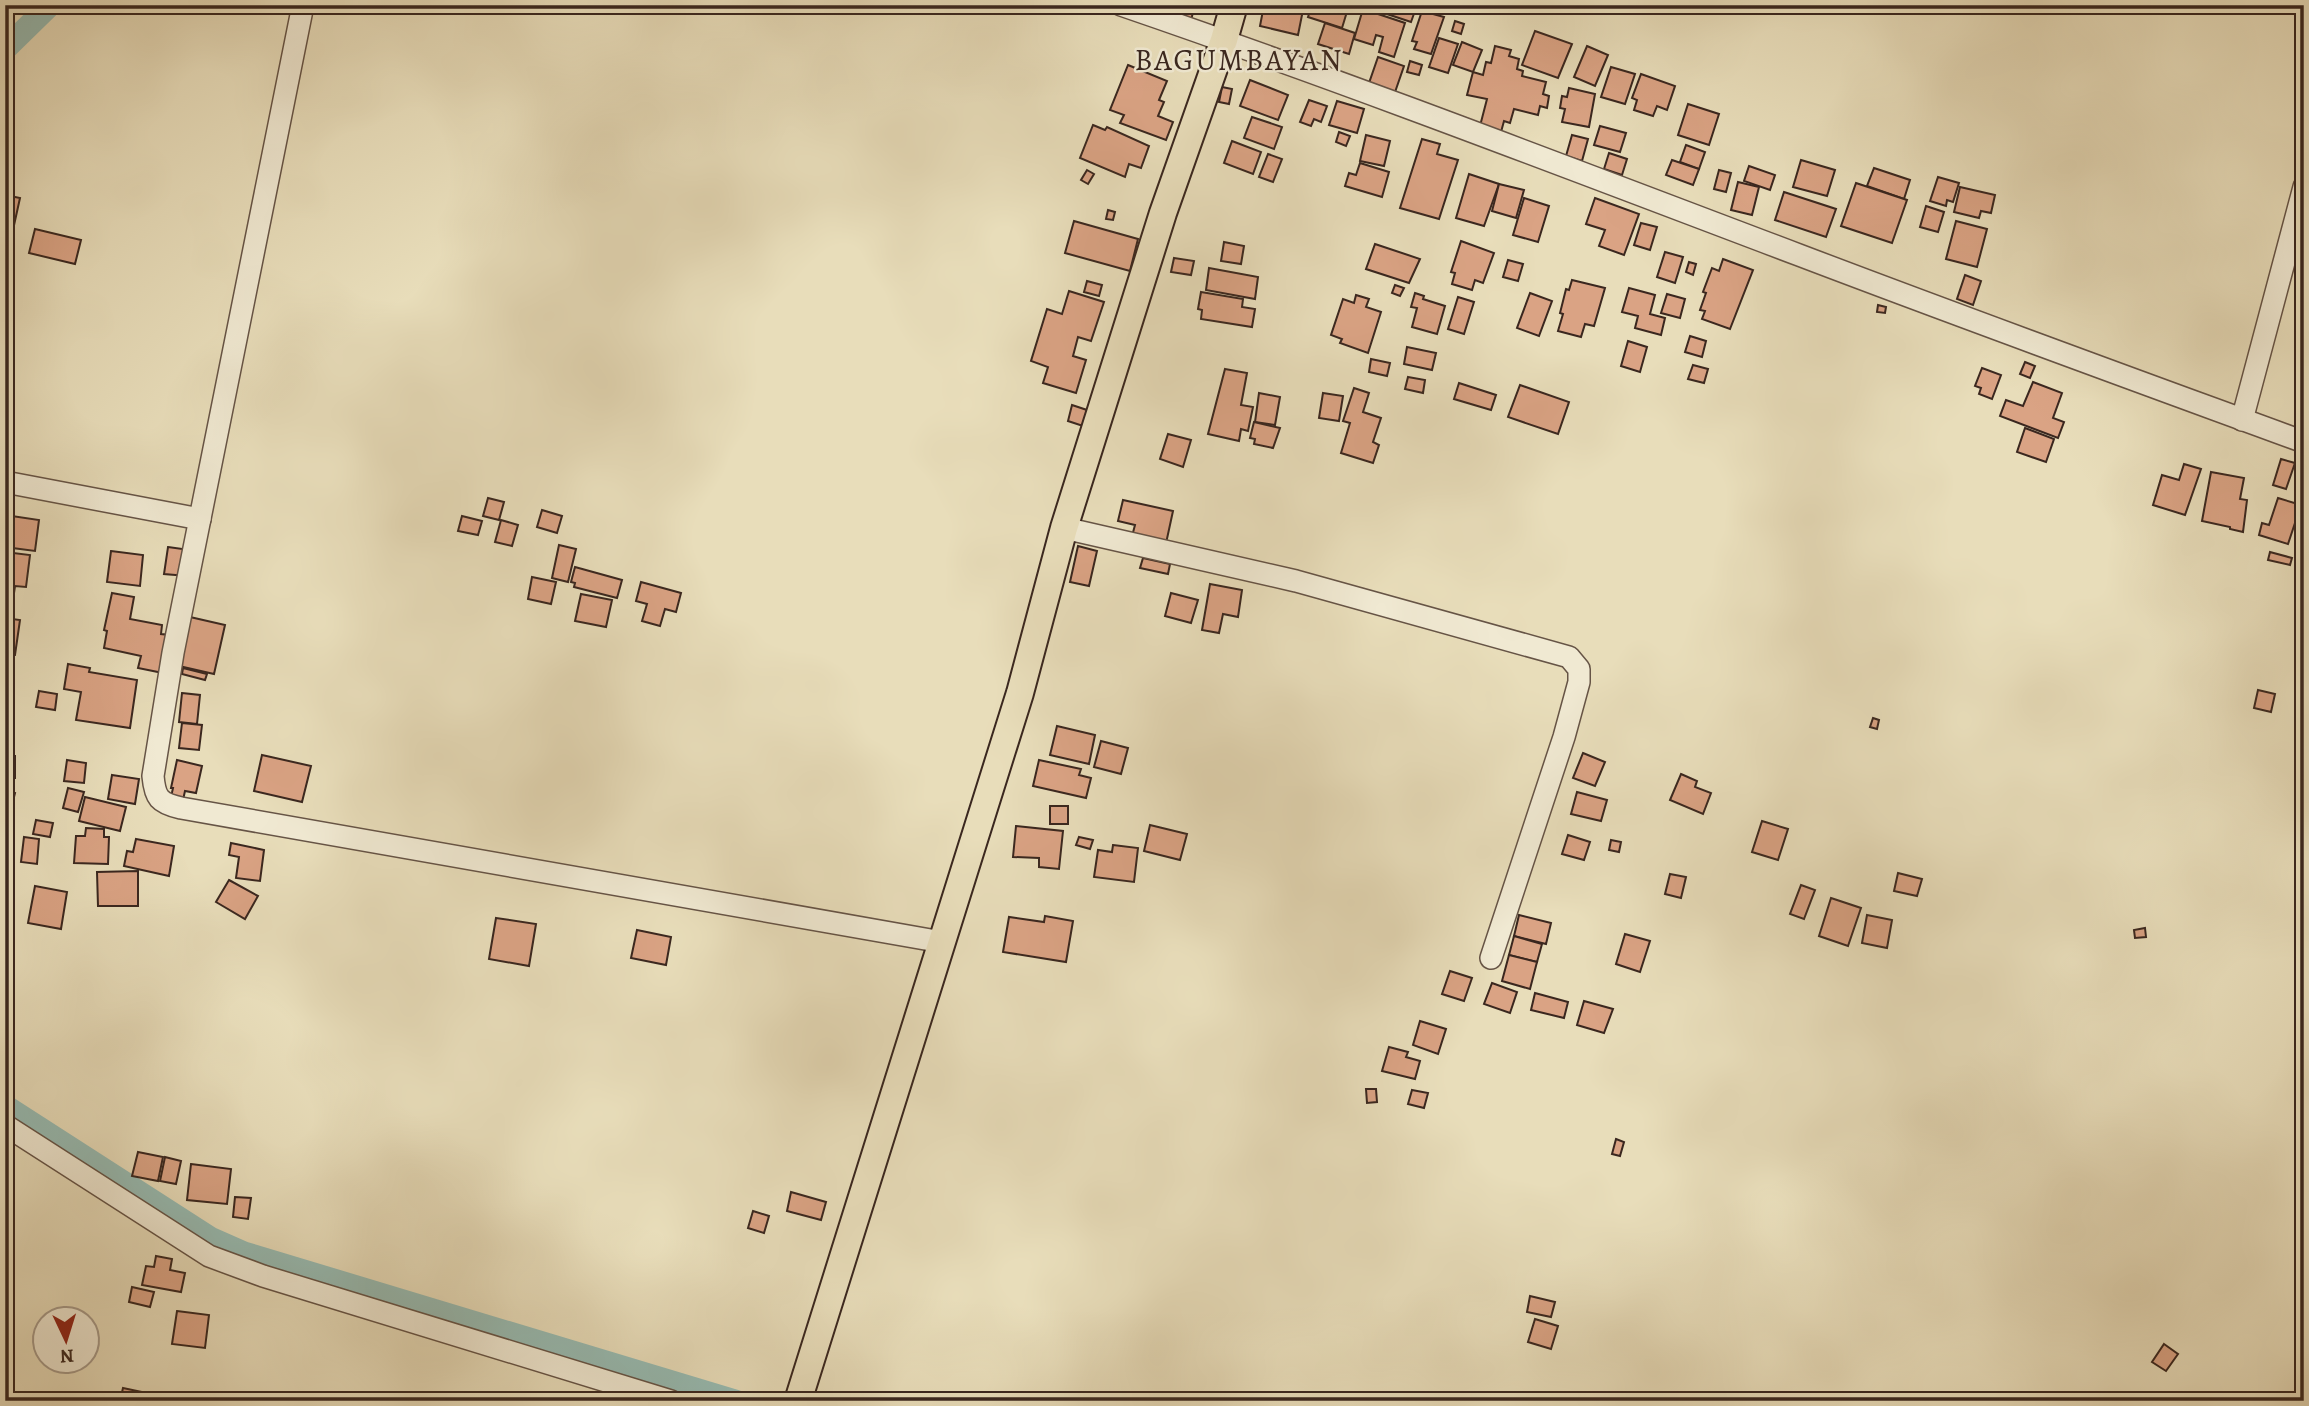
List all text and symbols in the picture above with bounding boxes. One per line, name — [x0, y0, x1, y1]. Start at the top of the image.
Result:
district label: BAGUMBAYAN — [1134, 40, 1344, 80]
north arrow — [32, 1304, 102, 1374]
text: N — [59, 1343, 75, 1369]

